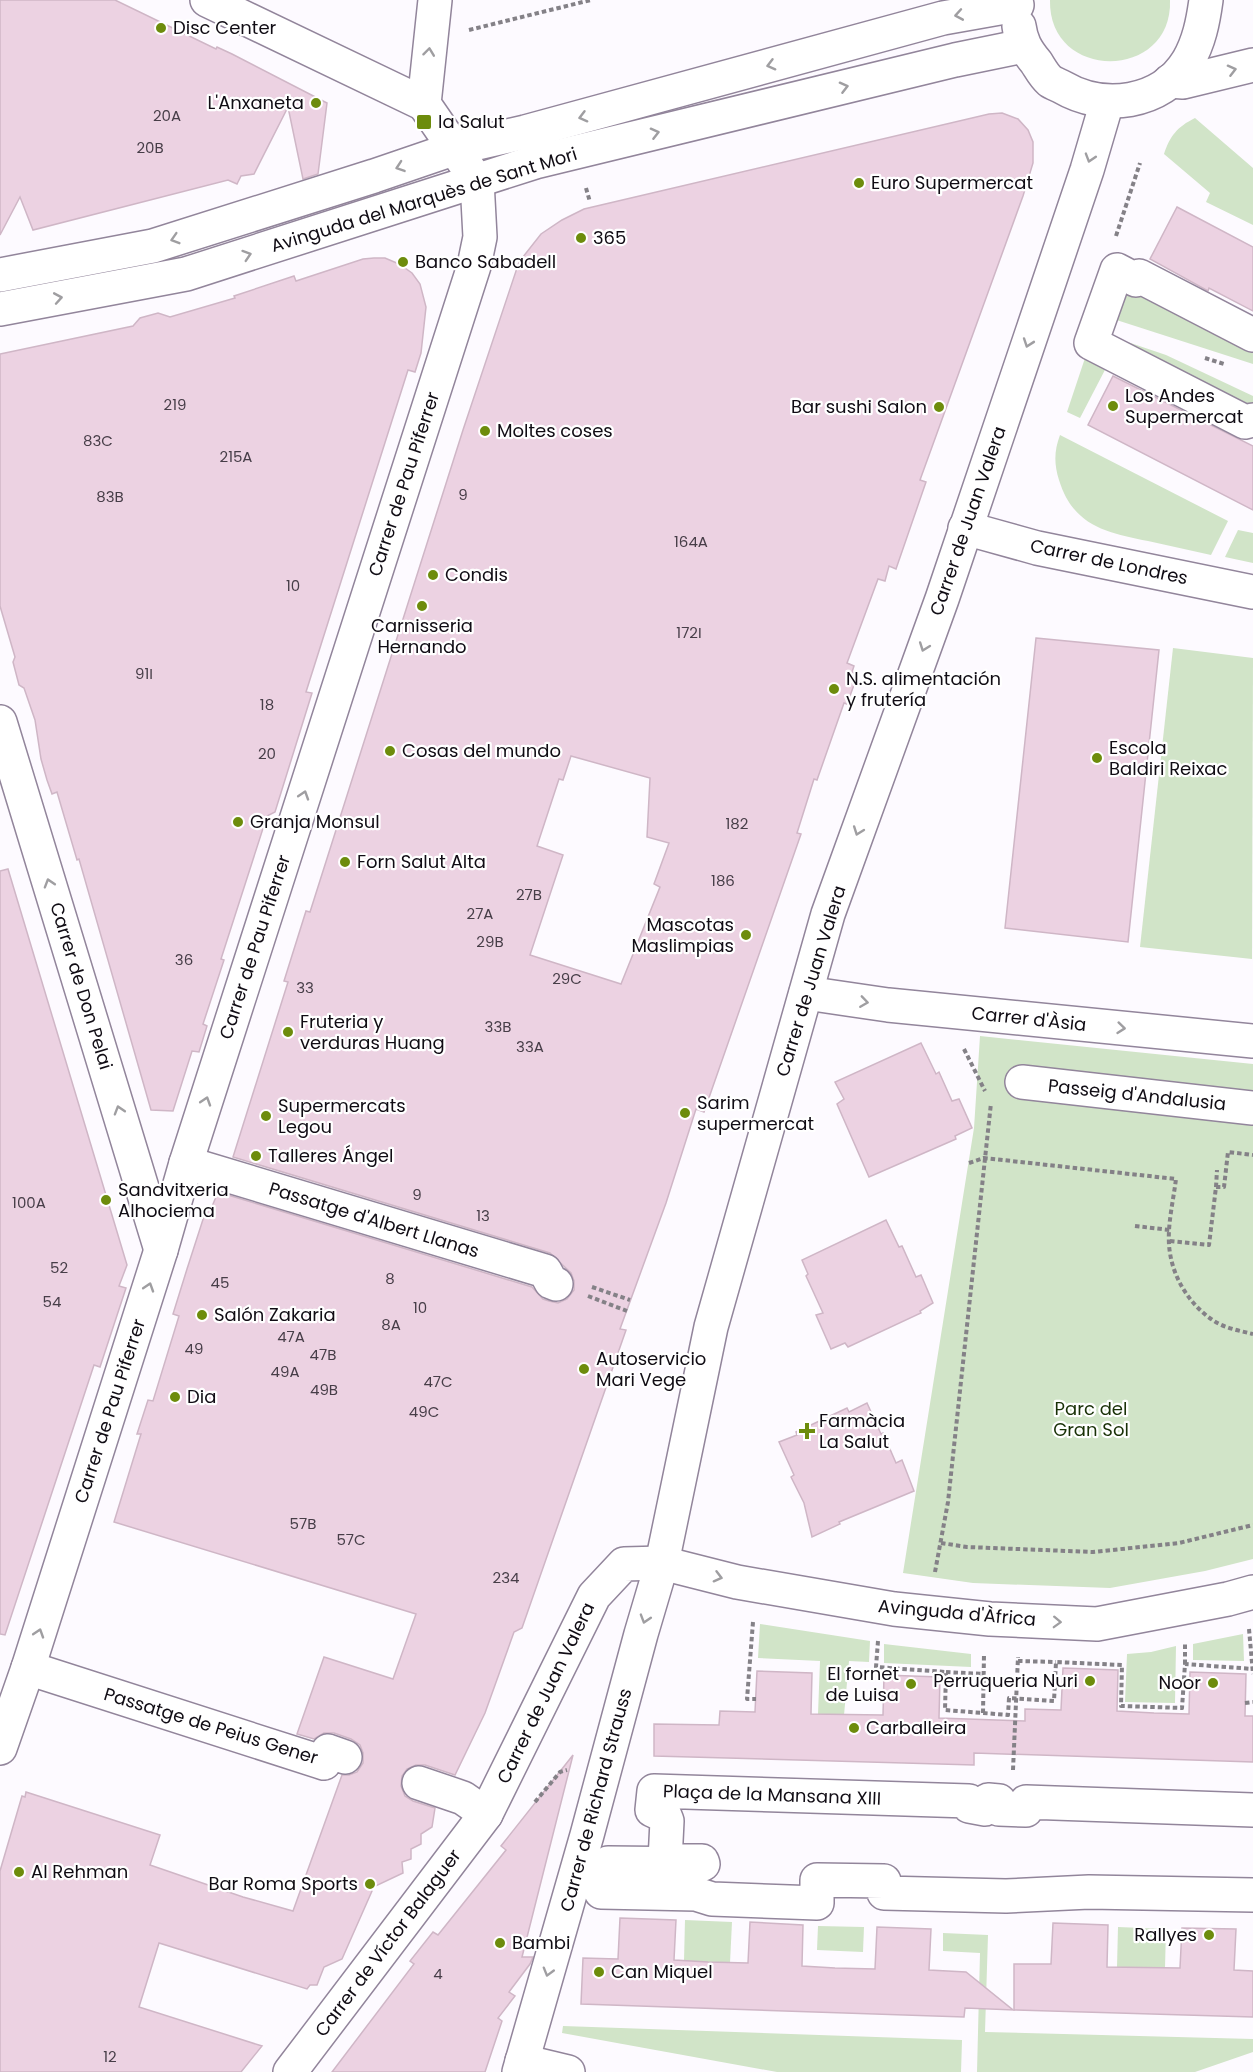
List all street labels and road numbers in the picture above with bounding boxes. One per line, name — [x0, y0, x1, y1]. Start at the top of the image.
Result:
street label: Avinguda del Marquès de Sant Mori — [268, 141, 580, 258]
street label: Carrer de Pau Piferrer — [362, 388, 445, 579]
street label: Carrer de Juan Valera — [923, 423, 1012, 619]
street label: Carrer de Londres — [1028, 533, 1190, 590]
street label: Carrer de Pau Piferrer — [213, 851, 296, 1042]
street label: Carrer de Juan Valera — [770, 882, 852, 1080]
street label: Carrer de Don Pelai — [44, 899, 119, 1072]
street label: Carrer d'Àsia — [970, 1000, 1088, 1037]
street label: Passeig d'Andalusia — [1047, 1073, 1227, 1116]
street label: Passatge d'Albert Llanas — [266, 1176, 482, 1263]
street label: Carrer de Pau Piferrer — [68, 1315, 151, 1506]
street label: Avinguda d'Àfrica — [877, 1593, 1037, 1632]
street label: Carrer de Juan Valera — [491, 1598, 600, 1788]
street label: Passatge de Peius Gener — [101, 1681, 322, 1770]
street label: Carrer de Richard Strauss — [554, 1685, 637, 1914]
street label: Plaça de la Mansana XIII — [663, 1778, 881, 1811]
street label: Carrer de Víctor Balaguer — [309, 1844, 467, 2042]

